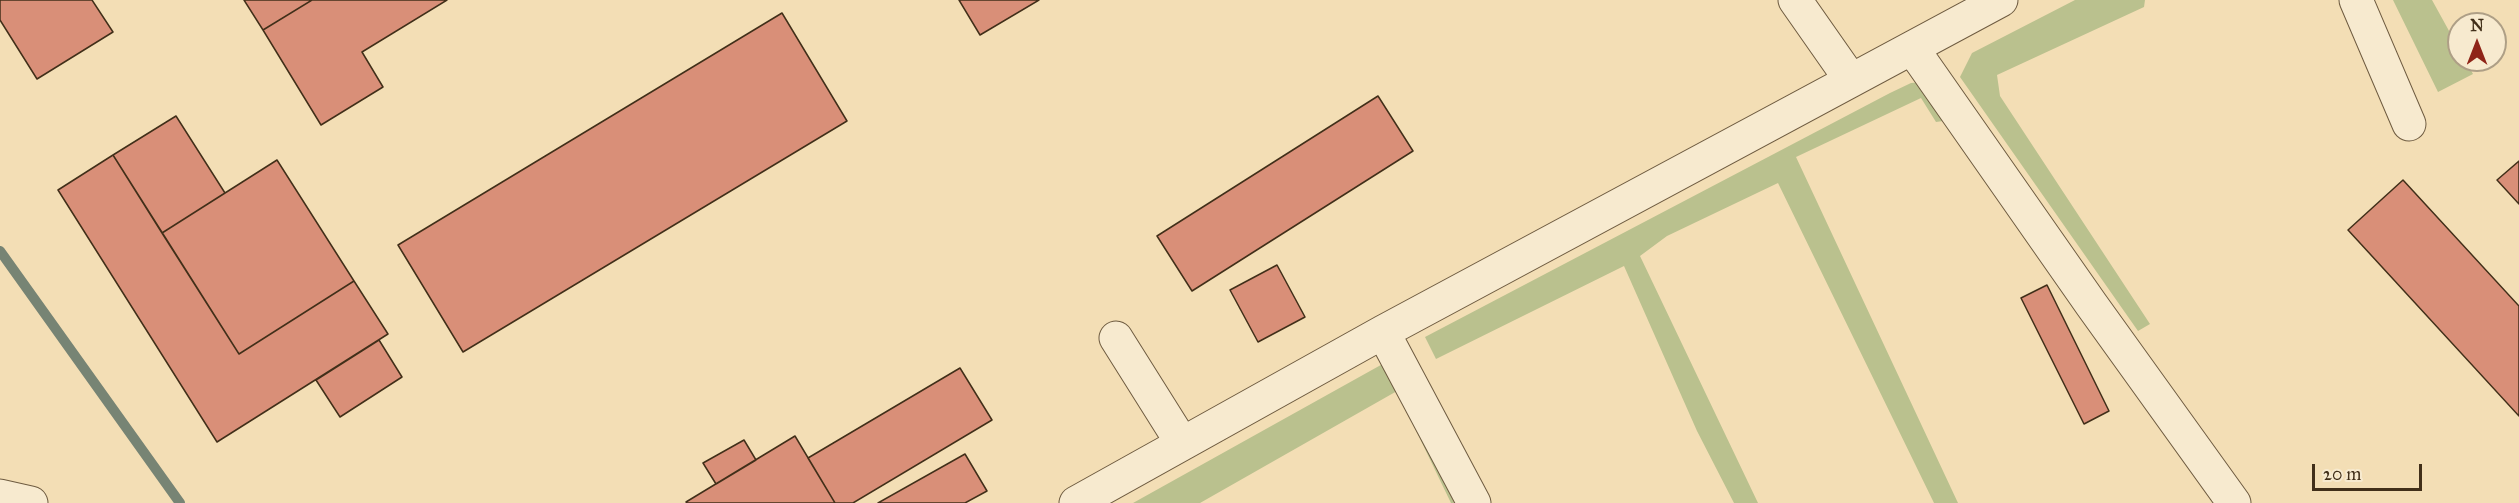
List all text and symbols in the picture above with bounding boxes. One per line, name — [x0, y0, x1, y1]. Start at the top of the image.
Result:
north arrow — [2447, 12, 2507, 72]
text: N — [2470, 16, 2484, 35]
scale bar — [2315, 452, 2424, 490]
text: 20 m — [2323, 463, 2361, 485]

